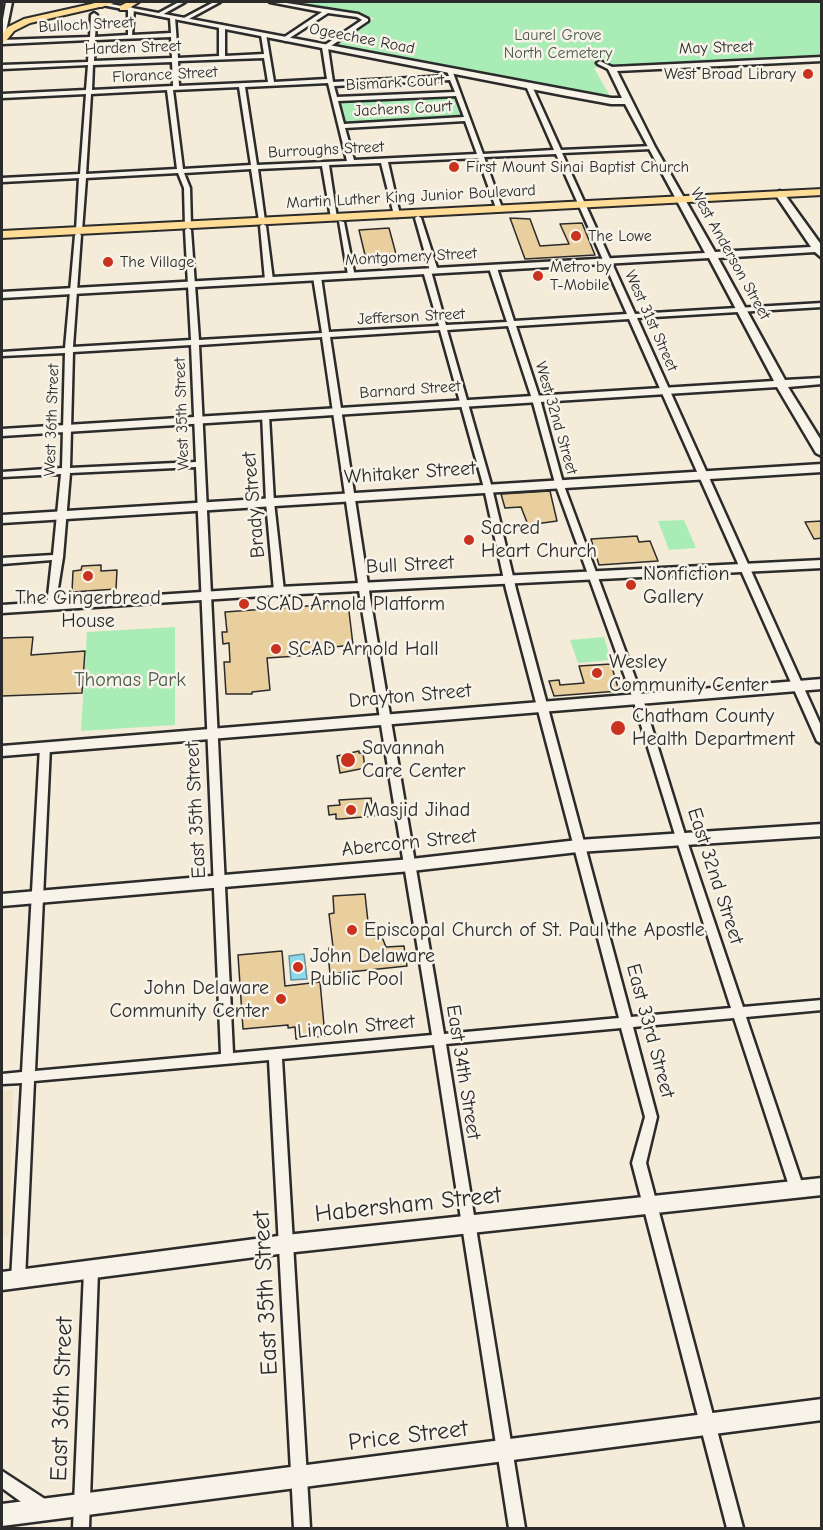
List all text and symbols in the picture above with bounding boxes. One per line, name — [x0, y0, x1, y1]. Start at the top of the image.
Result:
street label: Bulloch Street — [38, 13, 134, 37]
street label: Ogeechee Road — [308, 19, 416, 59]
park label: Laurel Grove North Cemetery — [504, 25, 612, 63]
street label: Harden Street — [84, 37, 182, 59]
street label: May Street — [679, 37, 753, 59]
street label: Florance Street — [112, 63, 218, 87]
place label: West Broad Library — [664, 64, 796, 84]
marker: West Broad Library — [801, 67, 815, 81]
street label: Bismark Court — [345, 71, 445, 95]
street label: Jachens Court — [354, 97, 452, 121]
street label: Burroughs Street — [267, 137, 385, 163]
place label: First Mount Sinai Baptist Church — [466, 157, 689, 177]
marker: First Mount Sinai Baptist Church — [447, 160, 461, 174]
street label: Martin Luther King Junior Boulevard — [286, 181, 536, 213]
street label: West Anderson Street — [686, 185, 774, 323]
place label: The Lowe — [588, 226, 652, 246]
marker: The Lowe — [569, 229, 583, 243]
street label: Montgomery Street — [345, 244, 477, 270]
place label: The Village — [120, 252, 194, 272]
marker: The Village — [101, 255, 115, 269]
place label: Metro by T-Mobile — [550, 257, 612, 295]
street label: West 31st Street — [620, 268, 682, 374]
marker: Metro by T-Mobile — [531, 269, 545, 283]
street label: Jefferson Street — [357, 305, 465, 329]
street label: West 35th Street — [170, 357, 194, 471]
street label: West 32nd Street — [531, 359, 581, 477]
street label: West 36th Street — [40, 363, 64, 477]
street label: Barnard Street — [359, 377, 461, 403]
street label: Brady Street — [237, 451, 271, 559]
street label: Whitaker Street — [343, 456, 477, 490]
place label: Sacred Heart Church — [481, 516, 597, 563]
marker: Sacred Heart Church — [462, 533, 476, 547]
street label: Bull Street — [365, 551, 455, 579]
place label: Nonfiction Gallery — [643, 562, 729, 609]
marker: The Gingerbread House — [81, 569, 95, 583]
marker: Nonfiction Gallery — [624, 578, 638, 592]
place label: The Gingerbread House — [15, 586, 161, 633]
place label: SCAD Arnold Platform — [256, 592, 445, 616]
marker: SCAD Arnold Platform — [237, 597, 251, 611]
place label: SCAD Arnold Hall — [288, 637, 439, 661]
marker: SCAD Arnold Hall — [269, 642, 283, 656]
place label: Wesley Community Center — [609, 650, 769, 697]
marker: Wesley Community Center — [590, 666, 604, 680]
park label: Thomas Park — [74, 668, 186, 692]
street label: Drayton Street — [348, 679, 472, 713]
place label: Chatham County Health Department — [632, 704, 795, 751]
marker: Chatham County Health Department — [609, 719, 627, 737]
place label: Savannah Care Center — [362, 736, 465, 783]
street label: East 35th Street — [180, 741, 212, 879]
marker: Savannah Care Center — [339, 751, 357, 769]
place label: Masjid Jihad — [363, 798, 470, 822]
marker: Masjid Jihad — [344, 803, 358, 817]
street label: East 32nd Street — [682, 805, 748, 947]
street label: Abercorn Street — [340, 824, 478, 862]
place label: Episcopal Church of St. Paul the Apostle — [364, 918, 705, 942]
marker: Episcopal Church of St. Paul the Apostle — [345, 923, 359, 937]
place label: John Delaware Public Pool — [310, 944, 435, 991]
marker: John Delaware Public Pool — [291, 960, 305, 974]
street label: East 33rd Street — [621, 961, 679, 1101]
place label: John Delaware Community Center — [109, 976, 269, 1023]
marker: John Delaware Community Center — [274, 992, 288, 1006]
street label: East 34th Street — [441, 1003, 485, 1141]
street label: Lincoln Street — [296, 1010, 416, 1044]
street label: Habersham Street — [313, 1181, 503, 1229]
street label: East 35th Street — [247, 1210, 285, 1376]
street label: East 36th Street — [45, 1316, 79, 1482]
street label: Price Street — [347, 1414, 469, 1458]

